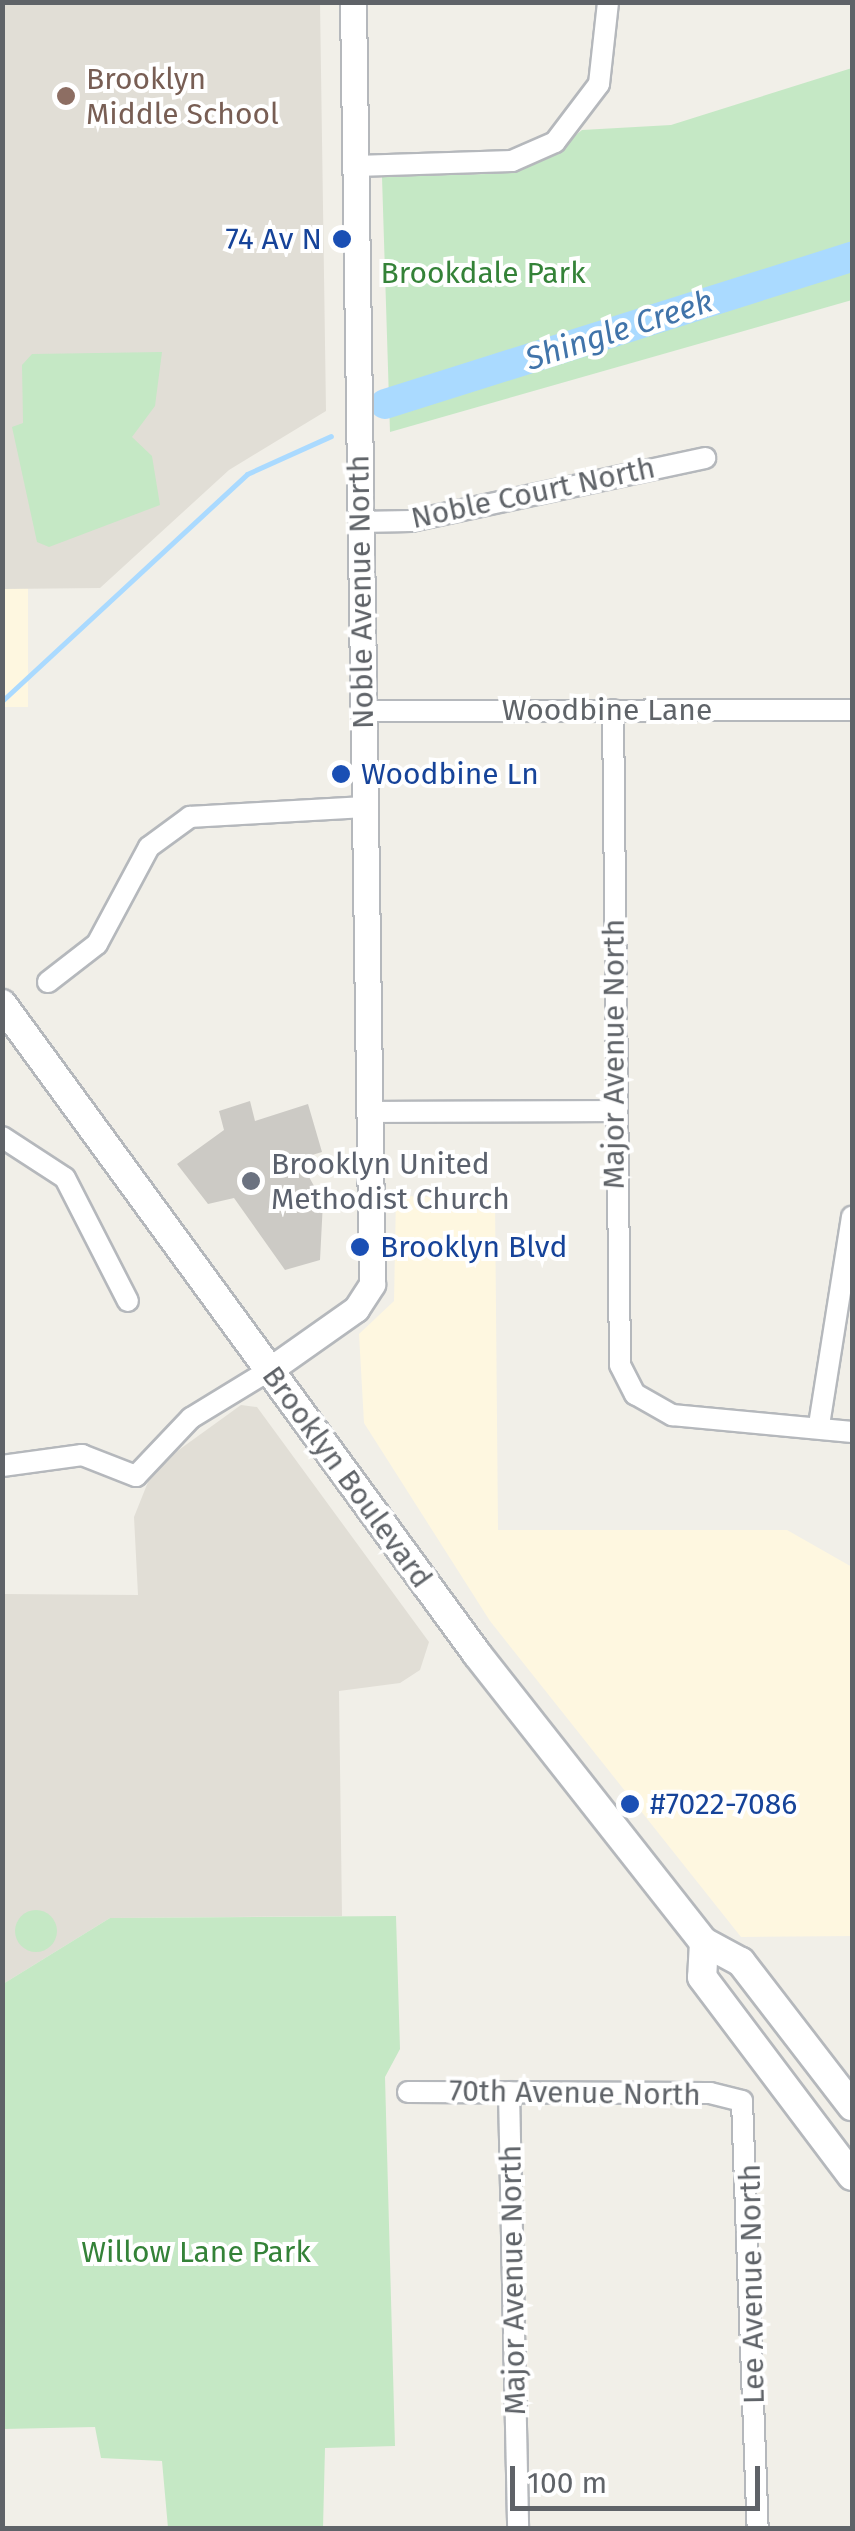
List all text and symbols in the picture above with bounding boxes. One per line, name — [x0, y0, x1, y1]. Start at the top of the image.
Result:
place label: Brooklyn Middle School — [86, 61, 279, 132]
marker: Brooklyn Middle School — [55, 85, 77, 107]
place label: 74 Av N — [226, 221, 322, 257]
marker: 74 Av N — [331, 228, 353, 250]
park label: Brookdale Park — [381, 255, 585, 291]
water label: Shingle Creek — [521, 282, 717, 378]
street label: Noble Court North — [408, 450, 658, 536]
street label: Noble Avenue North — [341, 455, 381, 729]
street label: Woodbine Lane — [502, 692, 712, 728]
place label: Woodbine Ln — [361, 756, 539, 792]
marker: Woodbine Ln — [330, 763, 352, 785]
street label: Major Avenue North — [596, 919, 632, 1189]
place label: Brooklyn United Methodist Church — [271, 1146, 510, 1216]
marker: Brooklyn United Methodist Church — [240, 1170, 262, 1192]
place label: Brooklyn Blvd — [380, 1229, 567, 1265]
marker: Brooklyn Blvd — [349, 1236, 371, 1258]
street label: Brooklyn Boulevard — [254, 1359, 440, 1595]
place label: #7022-7086 — [650, 1786, 797, 1822]
marker: #7022-7086 — [619, 1793, 641, 1815]
street label: 70th Avenue North — [449, 2073, 701, 2113]
street label: Major Avenue North — [493, 2145, 533, 2415]
street label: Lee Avenue North — [732, 2164, 772, 2404]
park label: Willow Lane Park — [81, 2234, 311, 2270]
scale bar — [515, 2446, 765, 2508]
text: 100 m — [527, 2465, 607, 2501]

